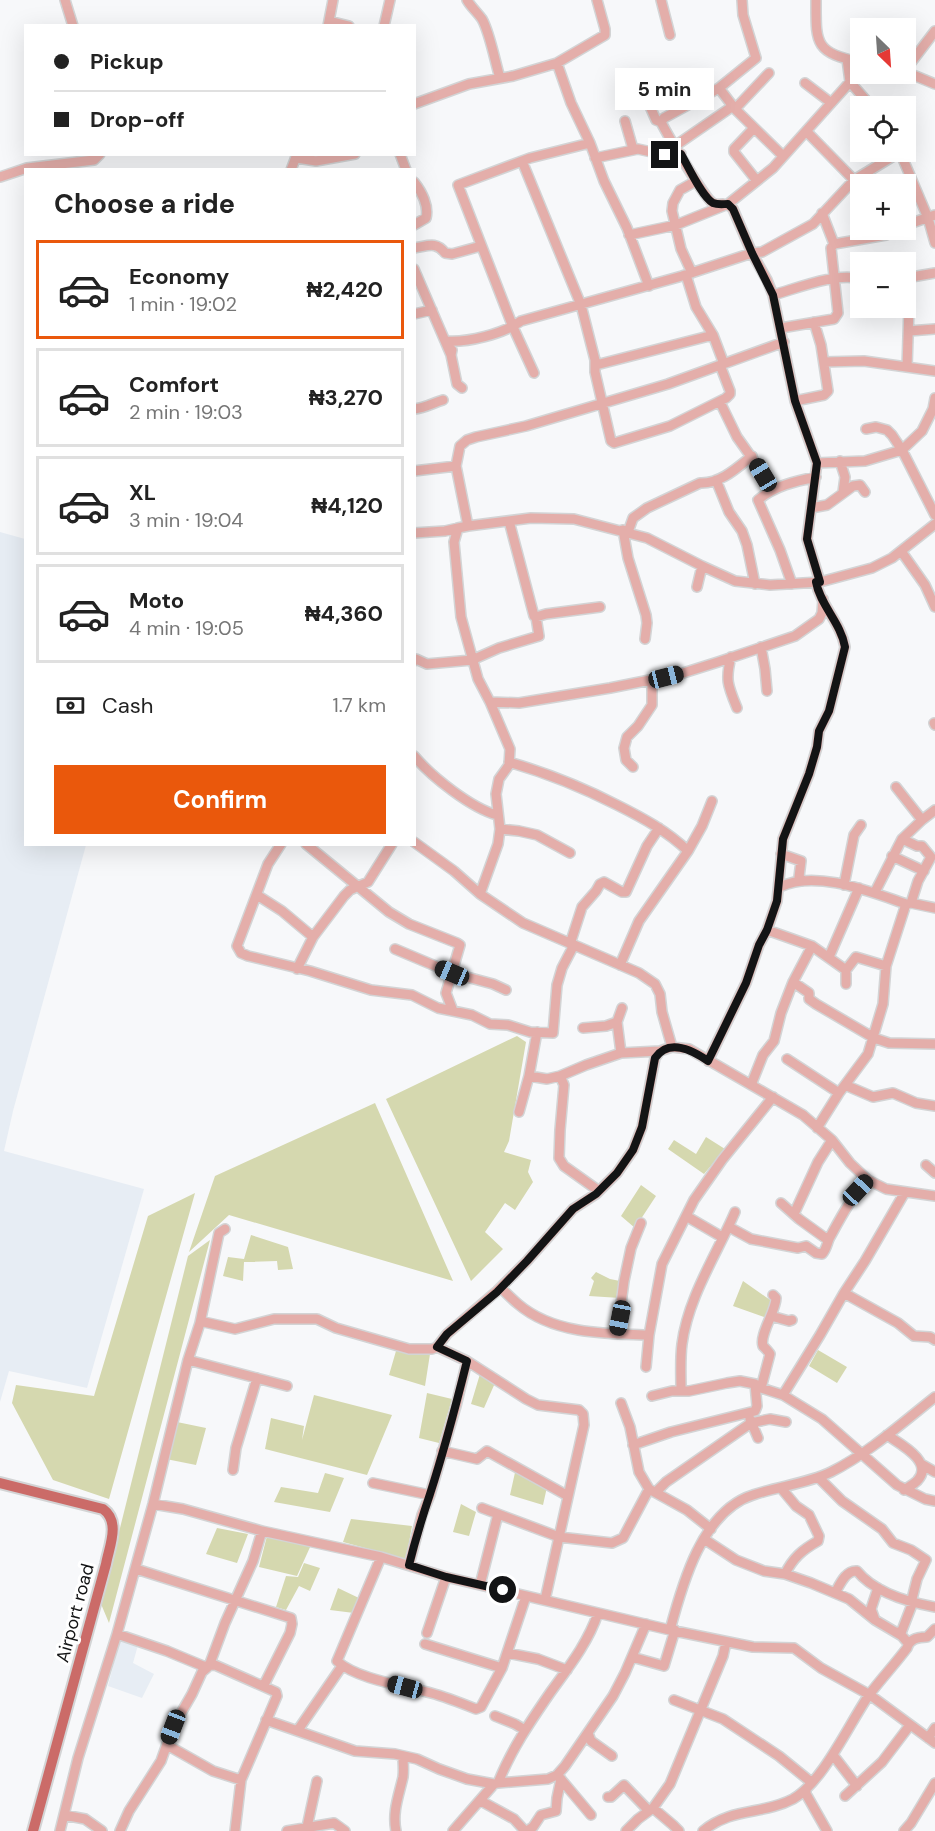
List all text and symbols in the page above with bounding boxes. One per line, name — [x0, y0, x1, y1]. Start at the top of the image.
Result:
north arrow — [850, 18, 916, 84]
map controls — [850, 18, 916, 318]
text: Pickup — [90, 47, 164, 76]
callout: 5 min — [616, 68, 714, 110]
text: 5 min — [638, 76, 691, 102]
button: locate — [850, 96, 916, 162]
text: Drop-off — [90, 105, 185, 134]
route end — [651, 141, 678, 168]
button: + — [850, 174, 916, 240]
text: Choose a ride — [54, 186, 235, 221]
button: − — [850, 252, 916, 318]
text: Economy — [129, 262, 229, 291]
icon: car — [57, 263, 111, 317]
text: ₦2,420 — [307, 275, 383, 304]
text: 1 min · 19:02 — [129, 291, 237, 317]
text: Comfort — [129, 370, 219, 399]
icon: car — [57, 371, 111, 425]
text: ₦3,270 — [309, 383, 383, 412]
text: 2 min · 19:03 — [129, 399, 243, 425]
car — [746, 455, 780, 495]
text: XL — [129, 478, 156, 507]
icon: car — [57, 479, 111, 533]
text: ₦4,120 — [311, 491, 383, 520]
text: 3 min · 19:04 — [129, 507, 244, 533]
text: Moto — [129, 586, 184, 615]
icon: car — [57, 587, 111, 641]
text: ₦4,360 — [305, 599, 383, 628]
text: 4 min · 19:05 — [129, 615, 244, 641]
car — [646, 664, 686, 690]
icon: cash — [54, 689, 87, 722]
text: Cash — [102, 691, 153, 720]
text: 1.7 km — [333, 692, 386, 718]
button: Confirm — [54, 765, 386, 834]
car — [432, 958, 472, 988]
car — [839, 1171, 877, 1209]
car — [608, 1299, 632, 1337]
street label: Airport road — [50, 1561, 100, 1665]
route start — [489, 1576, 516, 1603]
car — [385, 1674, 425, 1700]
car — [158, 1707, 188, 1747]

